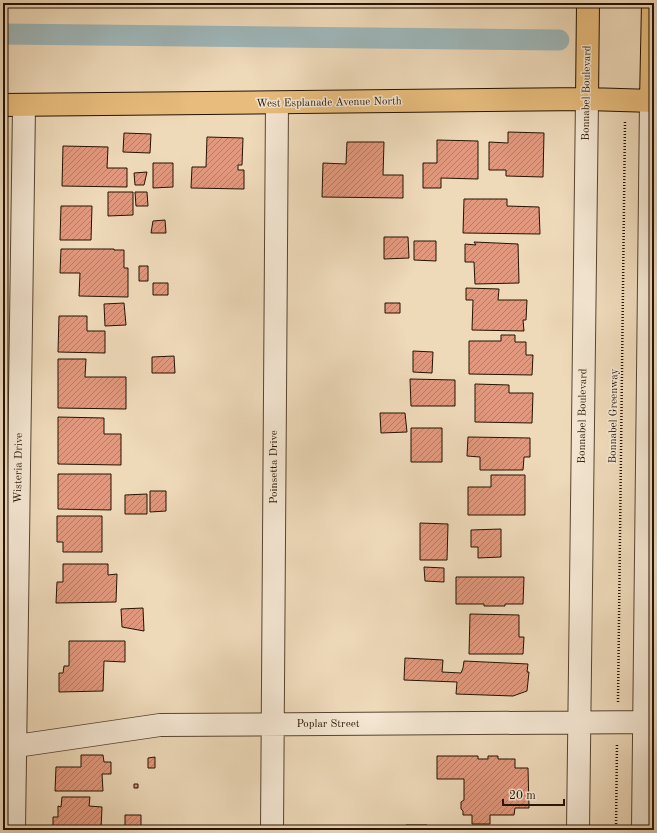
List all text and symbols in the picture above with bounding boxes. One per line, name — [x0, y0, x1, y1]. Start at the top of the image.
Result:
street label: Bonnabel Boulevard — [581, 45, 593, 141]
street label: West Esplanade Avenue North — [256, 96, 402, 110]
street label: Bonnabel Boulevard — [577, 368, 589, 464]
street label: Bonnabel Greenway — [608, 368, 620, 464]
street label: Poinsetta Drive — [269, 430, 280, 504]
street label: Wisteria Drive — [13, 433, 25, 503]
street label: Poplar Street — [296, 719, 360, 730]
scale bar — [503, 781, 564, 807]
text: 20 m — [509, 790, 536, 802]

